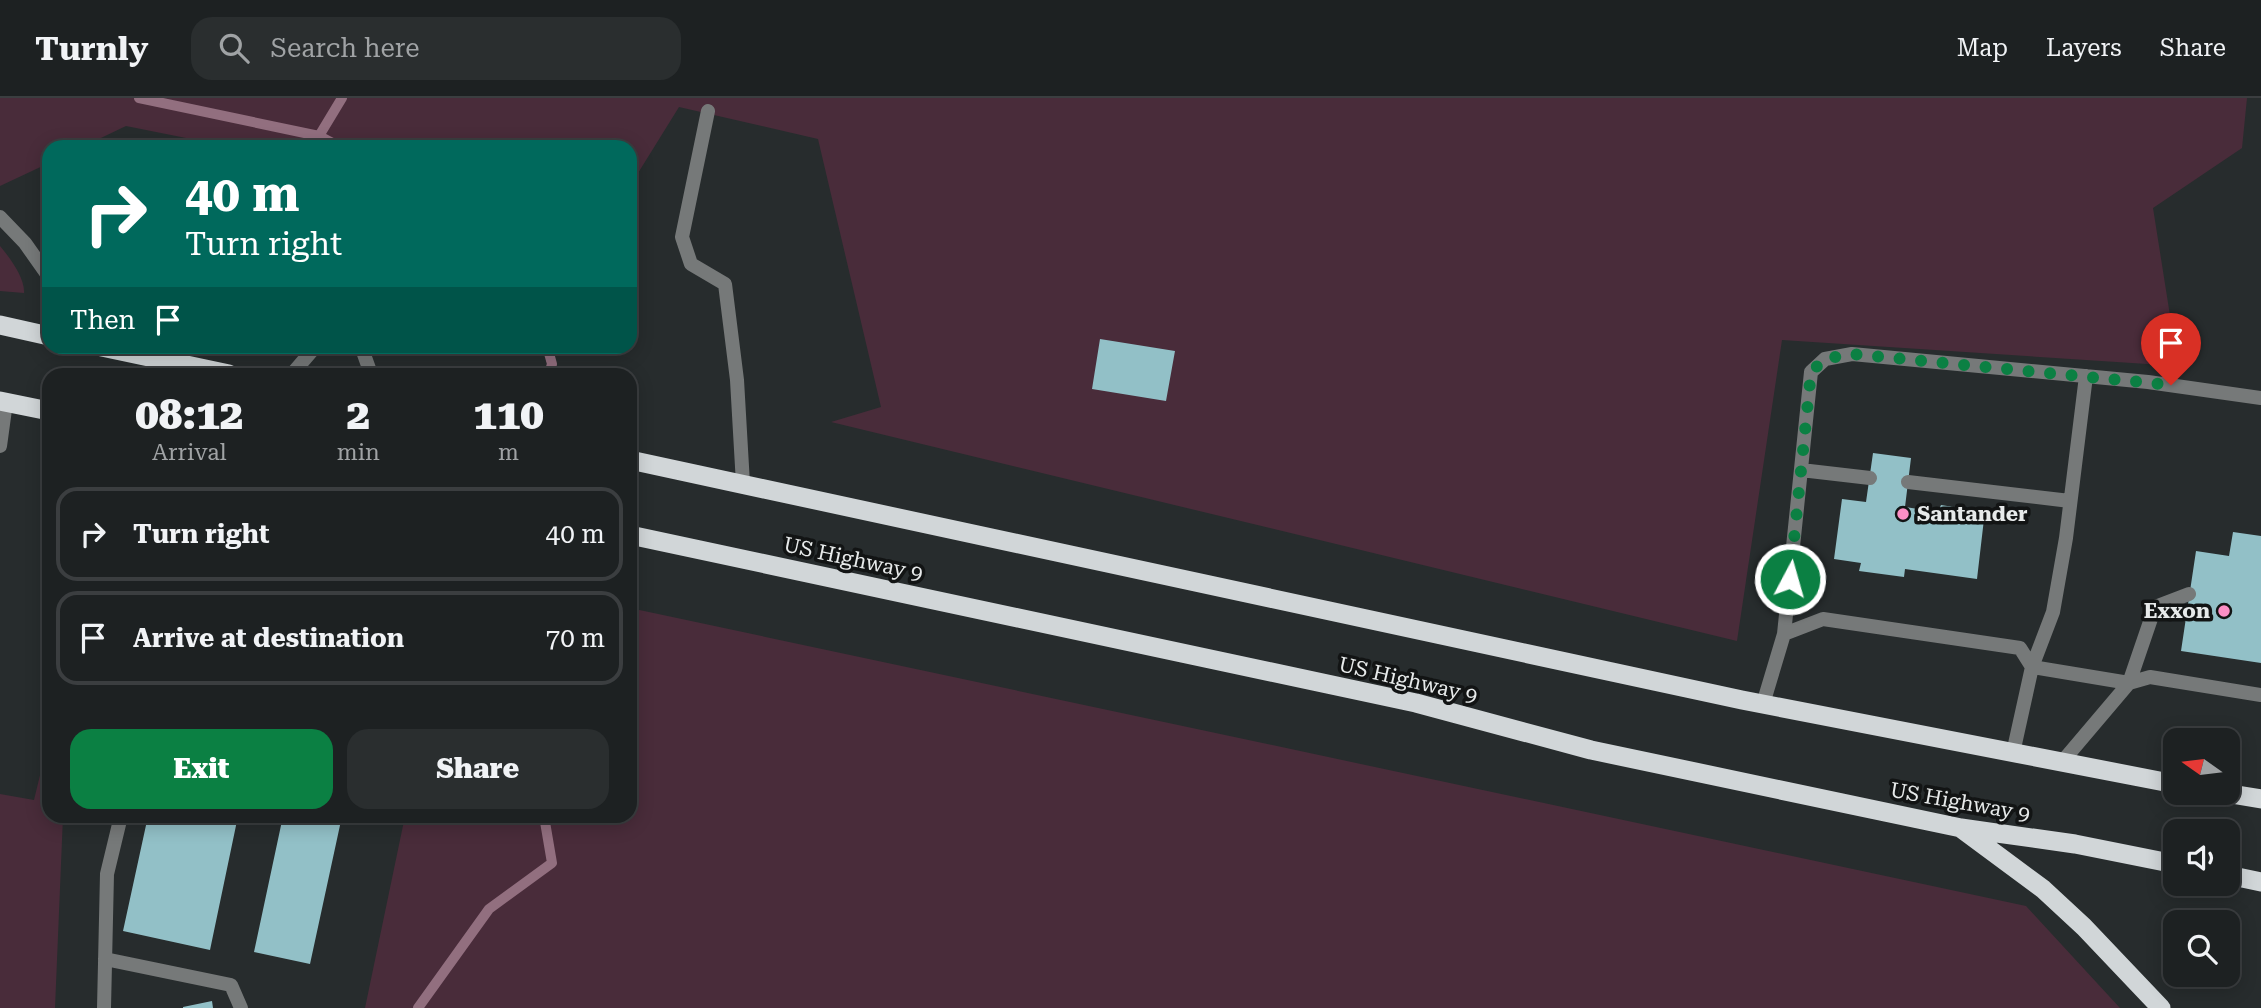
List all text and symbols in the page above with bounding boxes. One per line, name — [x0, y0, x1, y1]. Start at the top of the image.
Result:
search box — [191, 17, 681, 80]
text: Turnly — [35, 29, 149, 68]
icon: search — [215, 29, 253, 67]
text: Search here — [271, 33, 419, 63]
text: Map — [1957, 34, 2008, 62]
text: Layers — [2046, 34, 2122, 62]
text: Share — [2160, 34, 2226, 62]
text: 40 m — [185, 166, 300, 223]
icon: right — [70, 168, 161, 259]
text: Turn right — [185, 225, 342, 263]
icon: arrive — [149, 301, 187, 339]
text: Then — [70, 305, 135, 335]
pin — [2141, 313, 2201, 385]
icon: arrive — [2152, 324, 2190, 362]
text: 08:12 — [135, 390, 243, 439]
text: 2 — [346, 390, 370, 439]
text: 110 — [473, 390, 544, 439]
text: Arrival — [152, 439, 227, 466]
text: min — [337, 439, 380, 466]
text: m — [498, 439, 519, 466]
place label: Santander — [1917, 502, 2028, 526]
marker: Santander — [1895, 506, 1911, 522]
icon: right — [74, 515, 112, 553]
text: Turn right — [133, 519, 269, 549]
text: 40 m — [546, 519, 605, 549]
street label: US Highway 9 — [781, 533, 925, 585]
position arrow — [1753, 542, 1827, 616]
place label: Exxon — [2144, 599, 2210, 623]
marker: Exxon — [2216, 603, 2232, 619]
icon: arrive — [74, 619, 112, 657]
text: Arrive at destination — [133, 623, 404, 653]
text: 70 m — [546, 623, 605, 653]
street label: US Highway 9 — [1336, 652, 1480, 708]
north arrow — [2163, 728, 2240, 805]
map controls — [2163, 728, 2240, 987]
button: Exit — [70, 729, 333, 809]
button: Share — [347, 729, 609, 809]
street label: US Highway 9 — [1888, 778, 2032, 826]
button: sound — [2163, 819, 2240, 896]
button: search — [2163, 910, 2240, 987]

